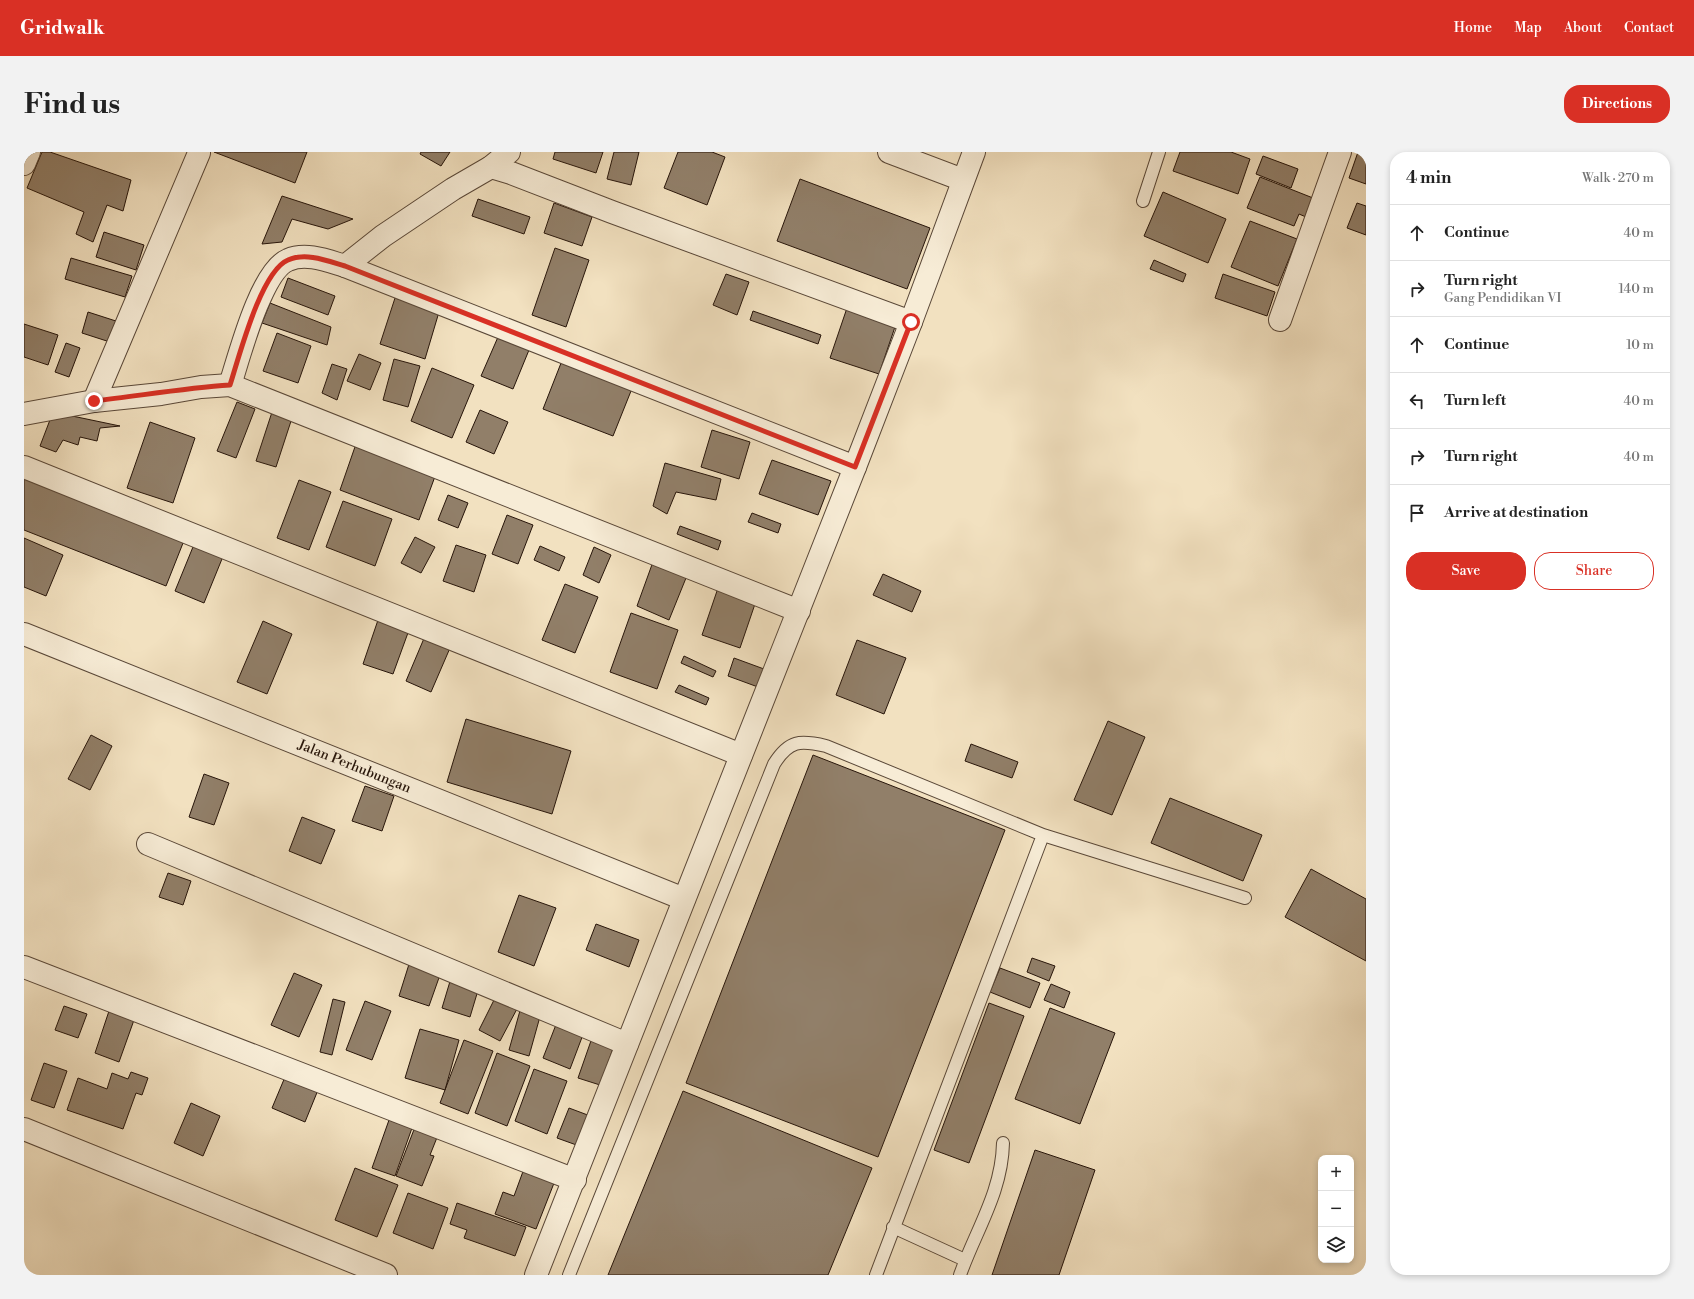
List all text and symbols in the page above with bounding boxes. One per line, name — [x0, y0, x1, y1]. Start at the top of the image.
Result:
text: Gridwalk — [20, 16, 104, 40]
text: Home — [1454, 19, 1492, 37]
text: Map — [1514, 19, 1542, 37]
text: About — [1564, 19, 1602, 37]
text: Contact — [1624, 19, 1674, 37]
button: Directions — [1564, 85, 1670, 123]
text: Find us — [24, 87, 120, 122]
text: 4 min — [1406, 167, 1451, 189]
text: Walk · 270 m — [1582, 170, 1654, 186]
icon: ahead — [1406, 222, 1428, 244]
text: Continue — [1444, 223, 1509, 242]
text: 40 m — [1624, 225, 1654, 241]
text: Turn right — [1444, 271, 1518, 290]
icon: right — [1406, 278, 1428, 300]
text: 140 m — [1618, 281, 1654, 297]
text: Gang Pendidikan VI — [1444, 290, 1561, 306]
route start — [902, 313, 920, 331]
icon: ahead — [1406, 334, 1428, 356]
text: Continue — [1444, 335, 1509, 354]
text: 10 m — [1626, 337, 1654, 353]
icon: left — [1406, 390, 1428, 412]
text: Turn left — [1444, 391, 1506, 410]
route end — [85, 392, 103, 410]
text: 40 m — [1624, 393, 1654, 409]
icon: right — [1406, 446, 1428, 468]
text: Turn right — [1444, 447, 1518, 466]
text: 40 m — [1624, 449, 1654, 465]
icon: arrive — [1406, 502, 1428, 524]
text: Arrive at destination — [1444, 503, 1588, 522]
button: Save — [1406, 552, 1526, 590]
button: Share — [1534, 552, 1654, 590]
street label: Jalan Perhubungan — [294, 735, 414, 798]
map controls — [1318, 1155, 1354, 1263]
button: + — [1318, 1155, 1354, 1191]
button: − — [1318, 1191, 1354, 1227]
button: layers — [1318, 1227, 1354, 1263]

